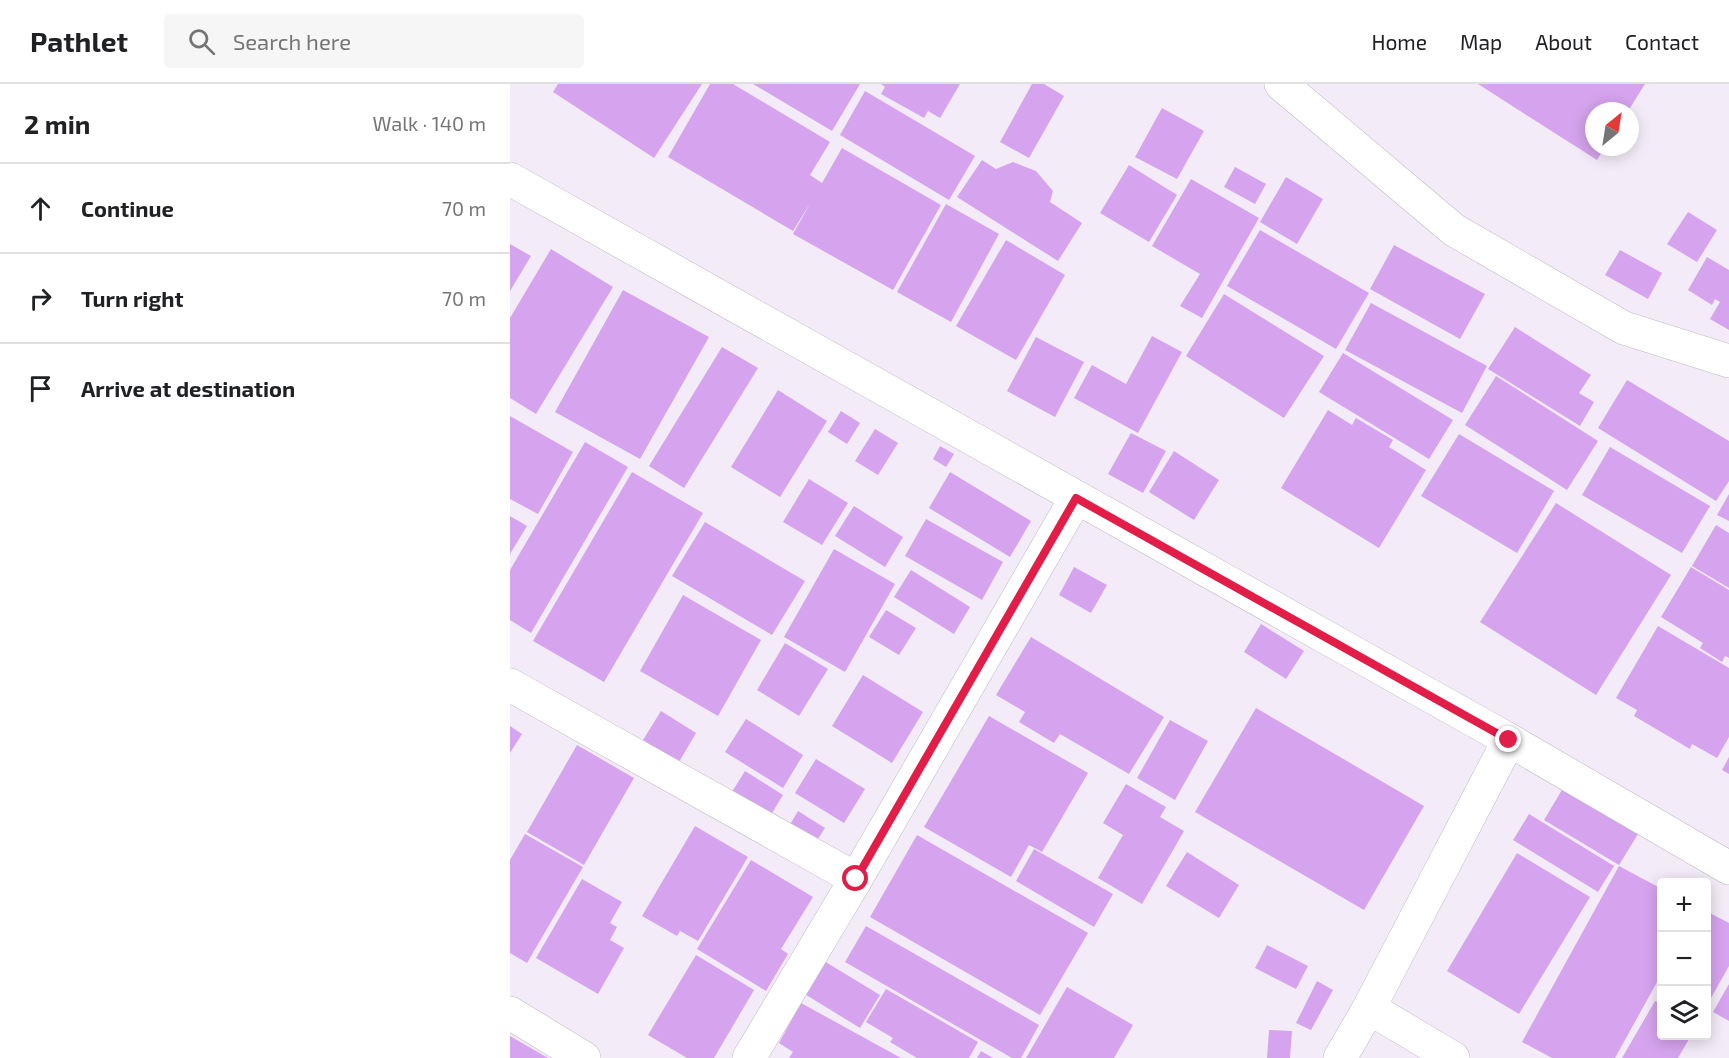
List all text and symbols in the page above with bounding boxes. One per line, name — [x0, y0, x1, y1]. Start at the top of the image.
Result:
search box — [164, 14, 584, 68]
text: Pathlet — [30, 24, 128, 58]
icon: search — [185, 25, 218, 58]
text: Search here — [233, 28, 351, 54]
text: Home — [1371, 29, 1427, 54]
text: Map — [1460, 29, 1502, 54]
text: About — [1535, 29, 1592, 54]
text: Contact — [1625, 29, 1699, 54]
north arrow — [1585, 102, 1639, 156]
text: 2 min — [24, 108, 90, 139]
text: Walk · 140 m — [372, 111, 486, 135]
icon: ahead — [24, 192, 57, 225]
text: Continue — [81, 195, 174, 221]
text: 70 m — [442, 196, 486, 220]
icon: right — [24, 282, 57, 315]
text: Turn right — [81, 285, 183, 311]
text: 70 m — [442, 286, 486, 310]
icon: arrive — [24, 372, 57, 405]
text: Arrive at destination — [81, 375, 295, 401]
route end — [1495, 726, 1521, 752]
route start — [842, 865, 868, 891]
map controls — [1657, 878, 1711, 1040]
button: + — [1657, 878, 1711, 932]
button: − — [1657, 932, 1711, 986]
button: layers — [1657, 986, 1711, 1040]

